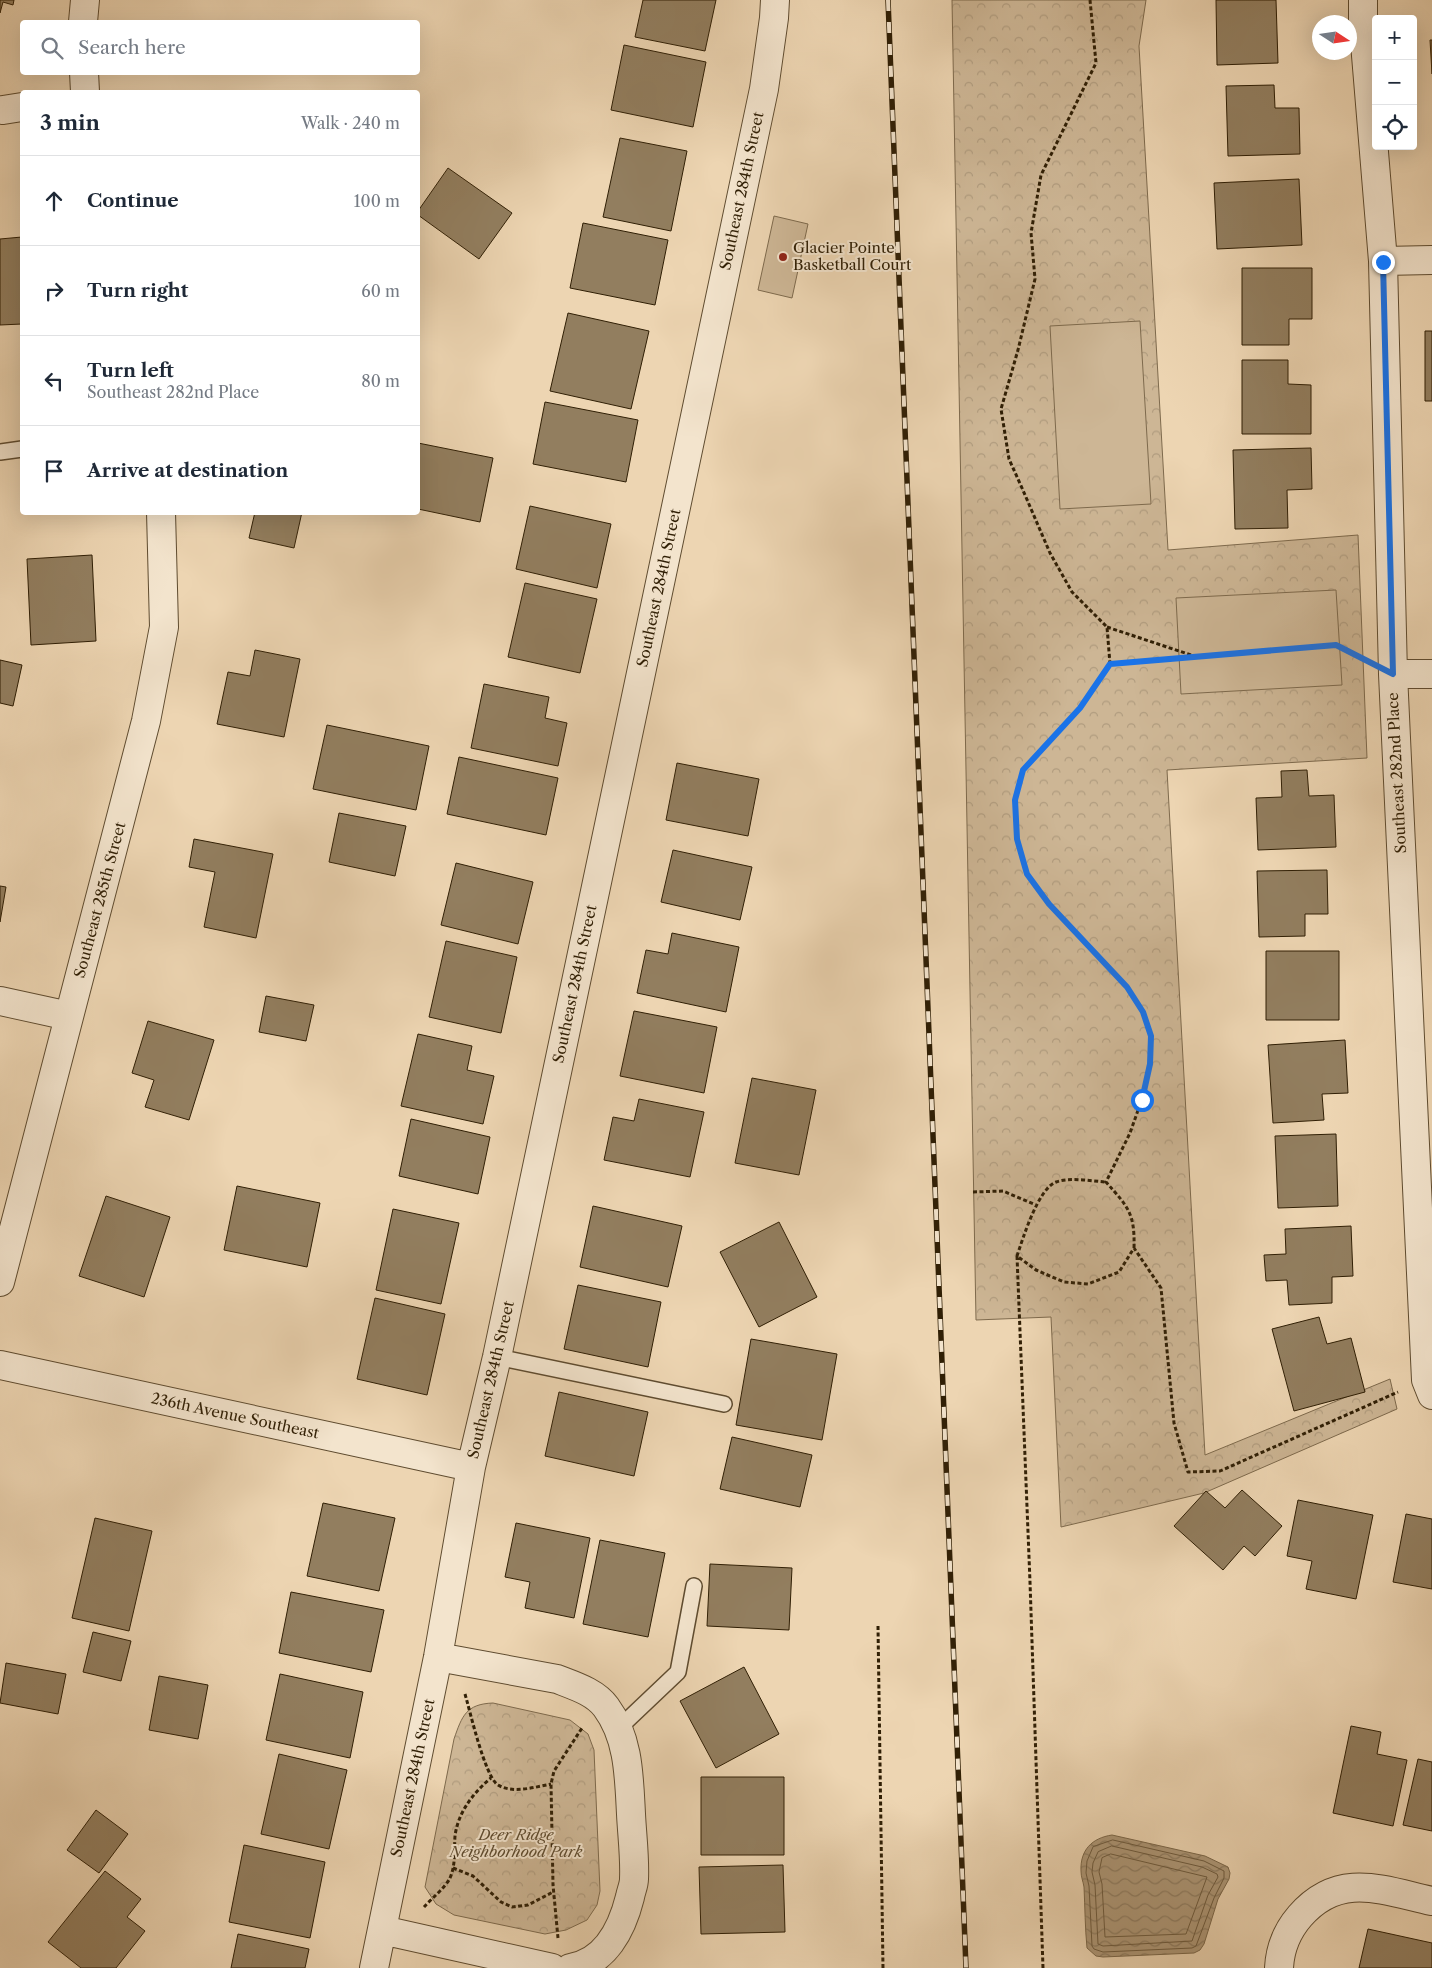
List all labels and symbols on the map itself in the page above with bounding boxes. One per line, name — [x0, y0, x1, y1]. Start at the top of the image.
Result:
north arrow — [1312, 15, 1357, 60]
street label: Southeast 284th Street — [715, 109, 768, 272]
place label: Glacier Pointe Basketball Court — [793, 238, 912, 274]
marker: Glacier Pointe Basketball Court — [777, 251, 789, 263]
route end — [1372, 251, 1395, 274]
street label: Southeast 284th Street — [632, 506, 685, 669]
street label: Southeast 282nd Place — [1383, 692, 1410, 854]
street label: Southeast 285th Street — [70, 819, 130, 980]
street label: Southeast 284th Street — [548, 902, 601, 1065]
route start — [1131, 1089, 1154, 1112]
street label: Southeast 284th Street — [463, 1298, 518, 1461]
street label: 236th Avenue Southeast — [149, 1388, 322, 1443]
street label: Southeast 284th Street — [386, 1696, 439, 1859]
park label: Deer Ridge Neighborhood Park — [449, 1825, 583, 1861]

